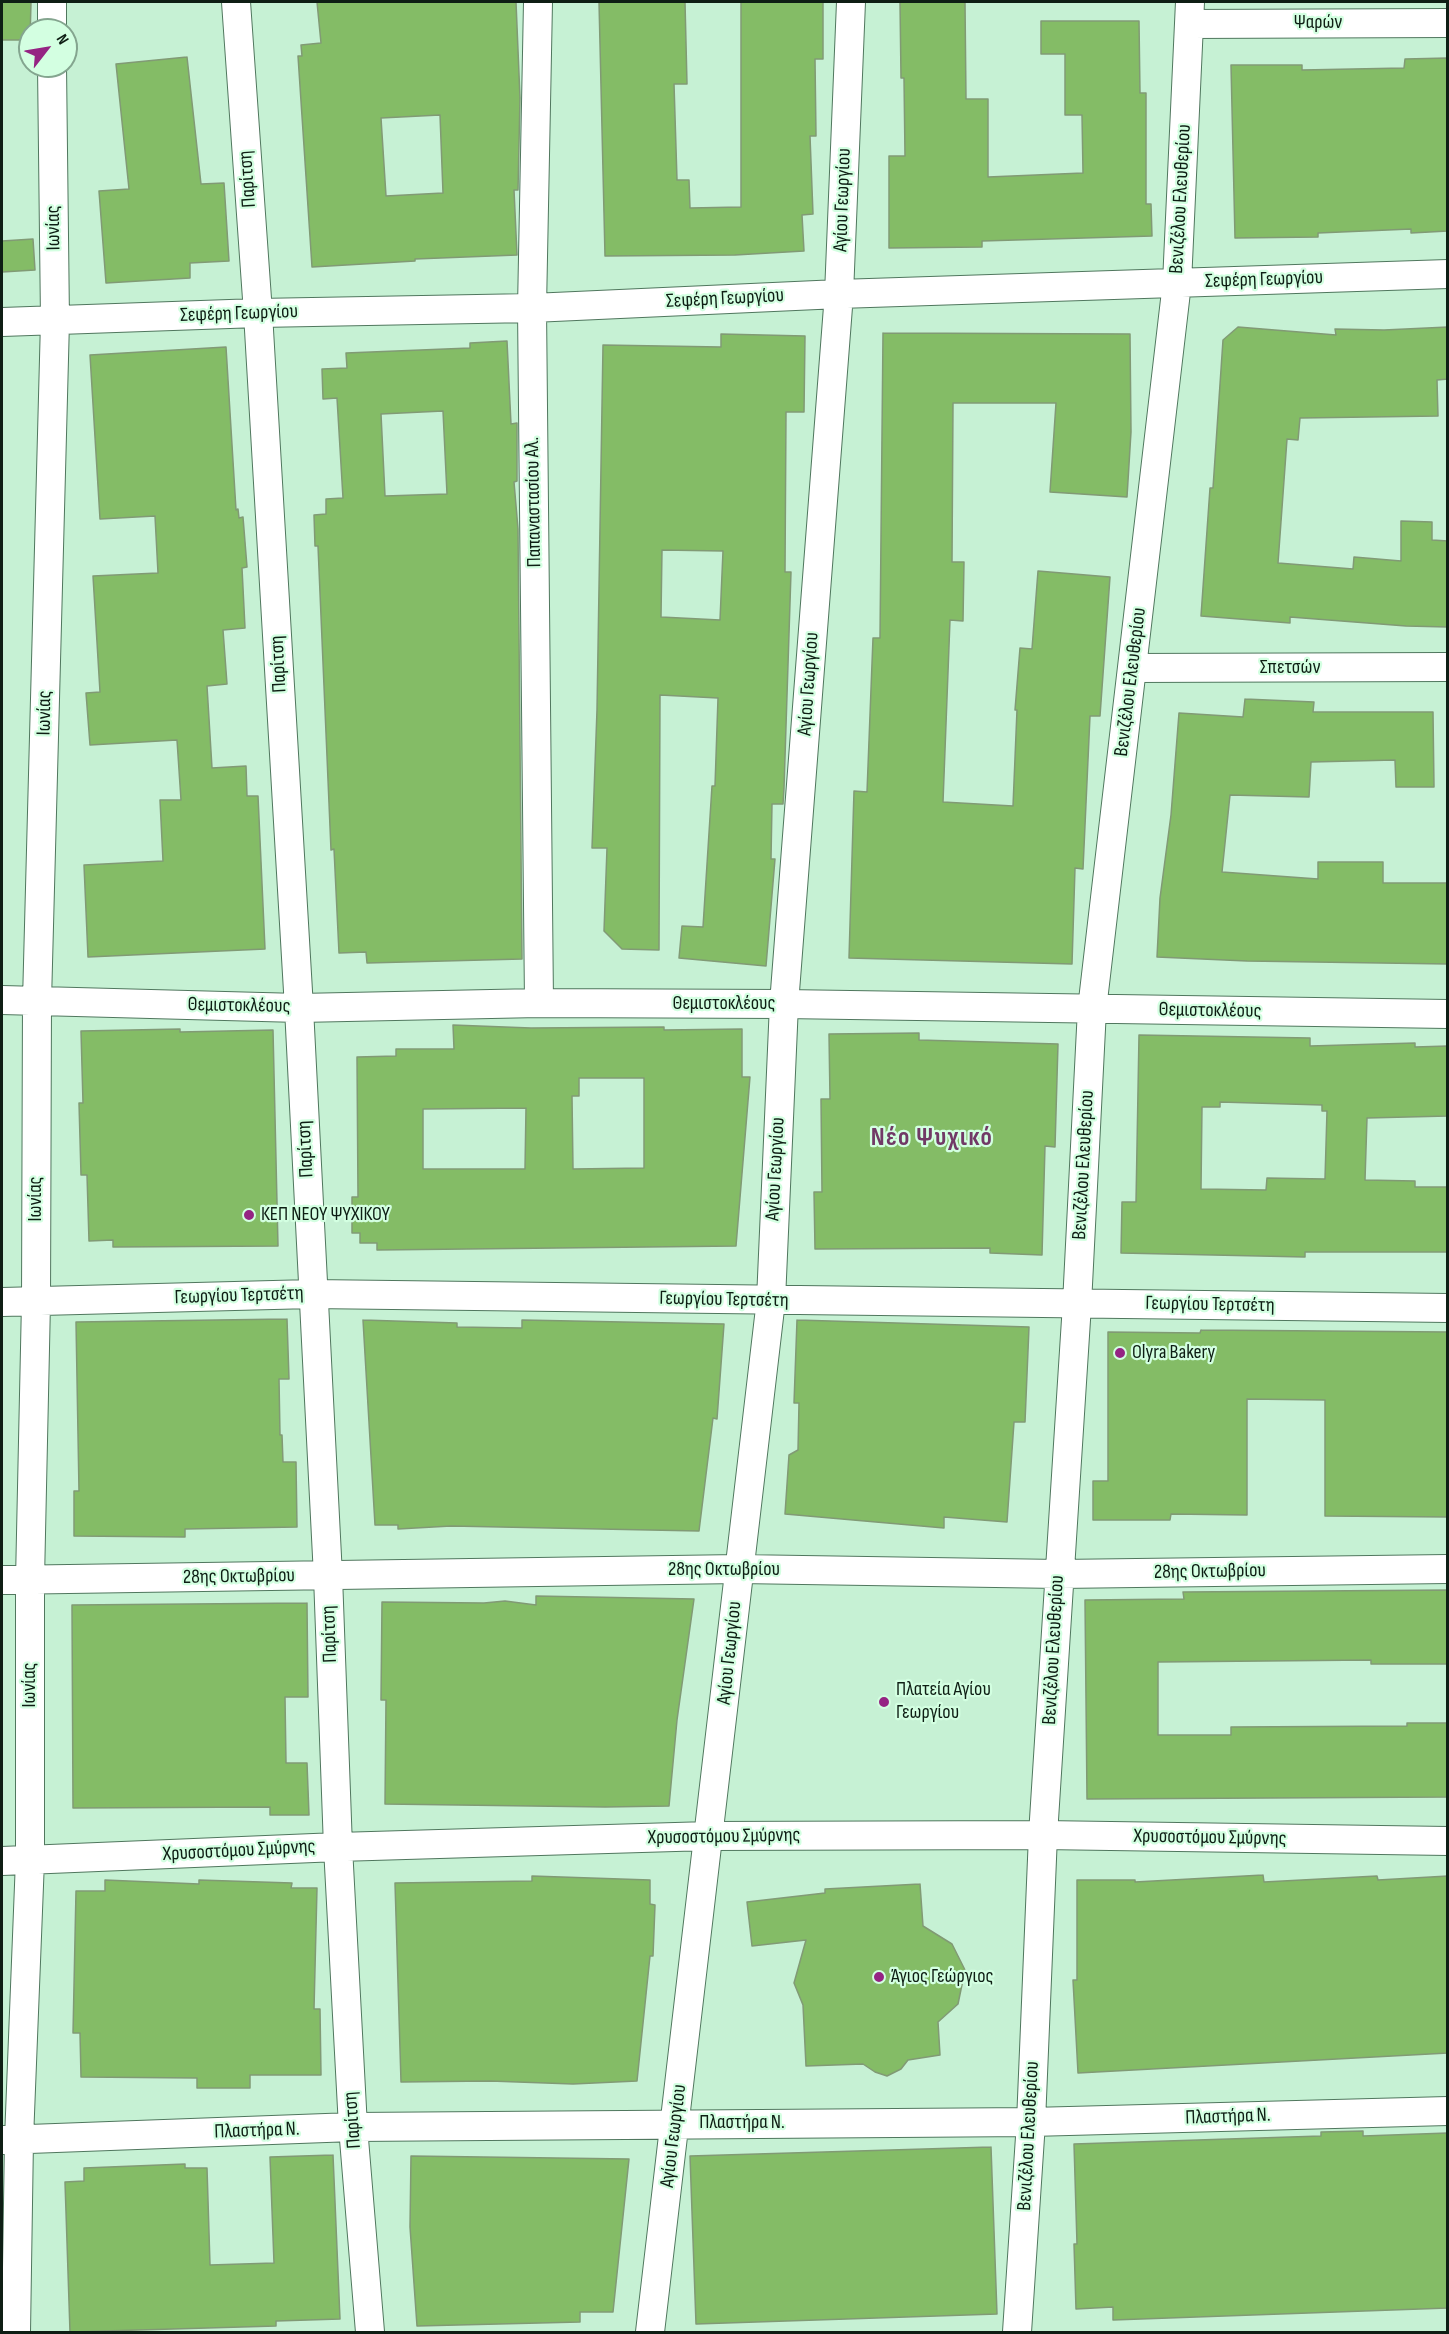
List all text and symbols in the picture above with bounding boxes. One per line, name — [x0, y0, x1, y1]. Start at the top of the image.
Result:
street label: Ψαρών — [1294, 11, 1342, 35]
north arrow — [18, 18, 78, 78]
text: N — [52, 31, 72, 48]
street label: Βενιζέλου Ελευθερίου — [1165, 124, 1197, 274]
street label: Αγίου Γεωργίου — [829, 148, 857, 252]
street label: Παρίτση — [234, 150, 262, 208]
street label: Ιωνίας — [42, 205, 66, 251]
street label: Σεφέρη Γεωργίου — [1205, 266, 1323, 294]
street label: Σεφέρη Γεωργίου — [665, 284, 785, 314]
street label: Σεφέρη Γεωργίου — [180, 300, 298, 328]
street label: Παπαναστασίου Αλ. — [521, 437, 547, 567]
street label: Βενιζέλου Ελευθερίου — [1110, 606, 1152, 758]
street label: Αγίου Γεωργίου — [793, 631, 825, 737]
street label: Παρίτση — [266, 635, 292, 693]
street label: Σπετσών — [1260, 656, 1320, 680]
street label: Ιωνίας — [33, 690, 57, 736]
street label: Θεμιστοκλέους — [673, 992, 775, 1016]
street label: Θεμιστοκλέους — [187, 993, 291, 1019]
street label: Θεμιστοκλέους — [1158, 998, 1262, 1024]
street label: Βενιζέλου Ελευθερίου — [1068, 1090, 1100, 1240]
street label: Αγίου Γεωργίου — [761, 1117, 791, 1221]
street label: Παρίτση — [293, 1120, 319, 1178]
district label: Νέο Ψυχικό — [871, 1122, 993, 1154]
street label: Ιωνίας — [24, 1177, 48, 1221]
place label: ΚΕΠ ΝΕΟΥ ΨΥΧΙΚΟΥ — [261, 1203, 390, 1227]
marker: ΚΕΠ ΝΕΟΥ ΨΥΧΙΚΟΥ — [242, 1208, 256, 1222]
street label: Γεωργίου Τερτσέτη — [174, 1282, 304, 1310]
street label: Γεωργίου Τερτσέτη — [659, 1287, 789, 1313]
street label: Γεωργίου Τερτσέτη — [1145, 1292, 1275, 1318]
place label: Olyra Bakery — [1132, 1341, 1215, 1365]
marker: Olyra Bakery — [1113, 1346, 1127, 1360]
street label: 28ης Οκτωβρίου — [668, 1558, 780, 1582]
street label: 28ης Οκτωβρίου — [1154, 1559, 1266, 1585]
street label: 28ης Οκτωβρίου — [183, 1564, 295, 1590]
street label: Βενιζέλου Ελευθερίου — [1038, 1575, 1070, 1725]
street label: Αγίου Γεωργίου — [713, 1600, 747, 1706]
street label: Παρίτση — [317, 1605, 343, 1663]
street label: Ιωνίας — [18, 1663, 42, 1707]
place label: Πλατεία Αγίου Γεωργίου — [896, 1678, 991, 1725]
marker: Πλατεία Αγίου Γεωργίου — [877, 1695, 891, 1709]
street label: Χρυσοστόμου Σμύρνης — [647, 1824, 801, 1850]
street label: Χρυσοστόμου Σμύρνης — [1133, 1825, 1287, 1851]
street label: Χρυσοστόμου Σμύρνης — [162, 1835, 316, 1867]
place label: Άγιος Γεώργιος — [891, 1965, 993, 1989]
marker: Άγιος Γεώργιος — [872, 1970, 886, 1984]
street label: Βενιζέλου Ελευθερίου — [1013, 2061, 1045, 2211]
street label: Αγίου Γεωργίου — [656, 2083, 692, 2189]
street label: Παρίτση — [339, 2091, 367, 2149]
street label: Πλαστήρα Ν. — [1185, 2104, 1271, 2130]
street label: Πλαστήρα Ν. — [699, 2111, 785, 2135]
street label: Πλαστήρα Ν. — [214, 2118, 300, 2144]

